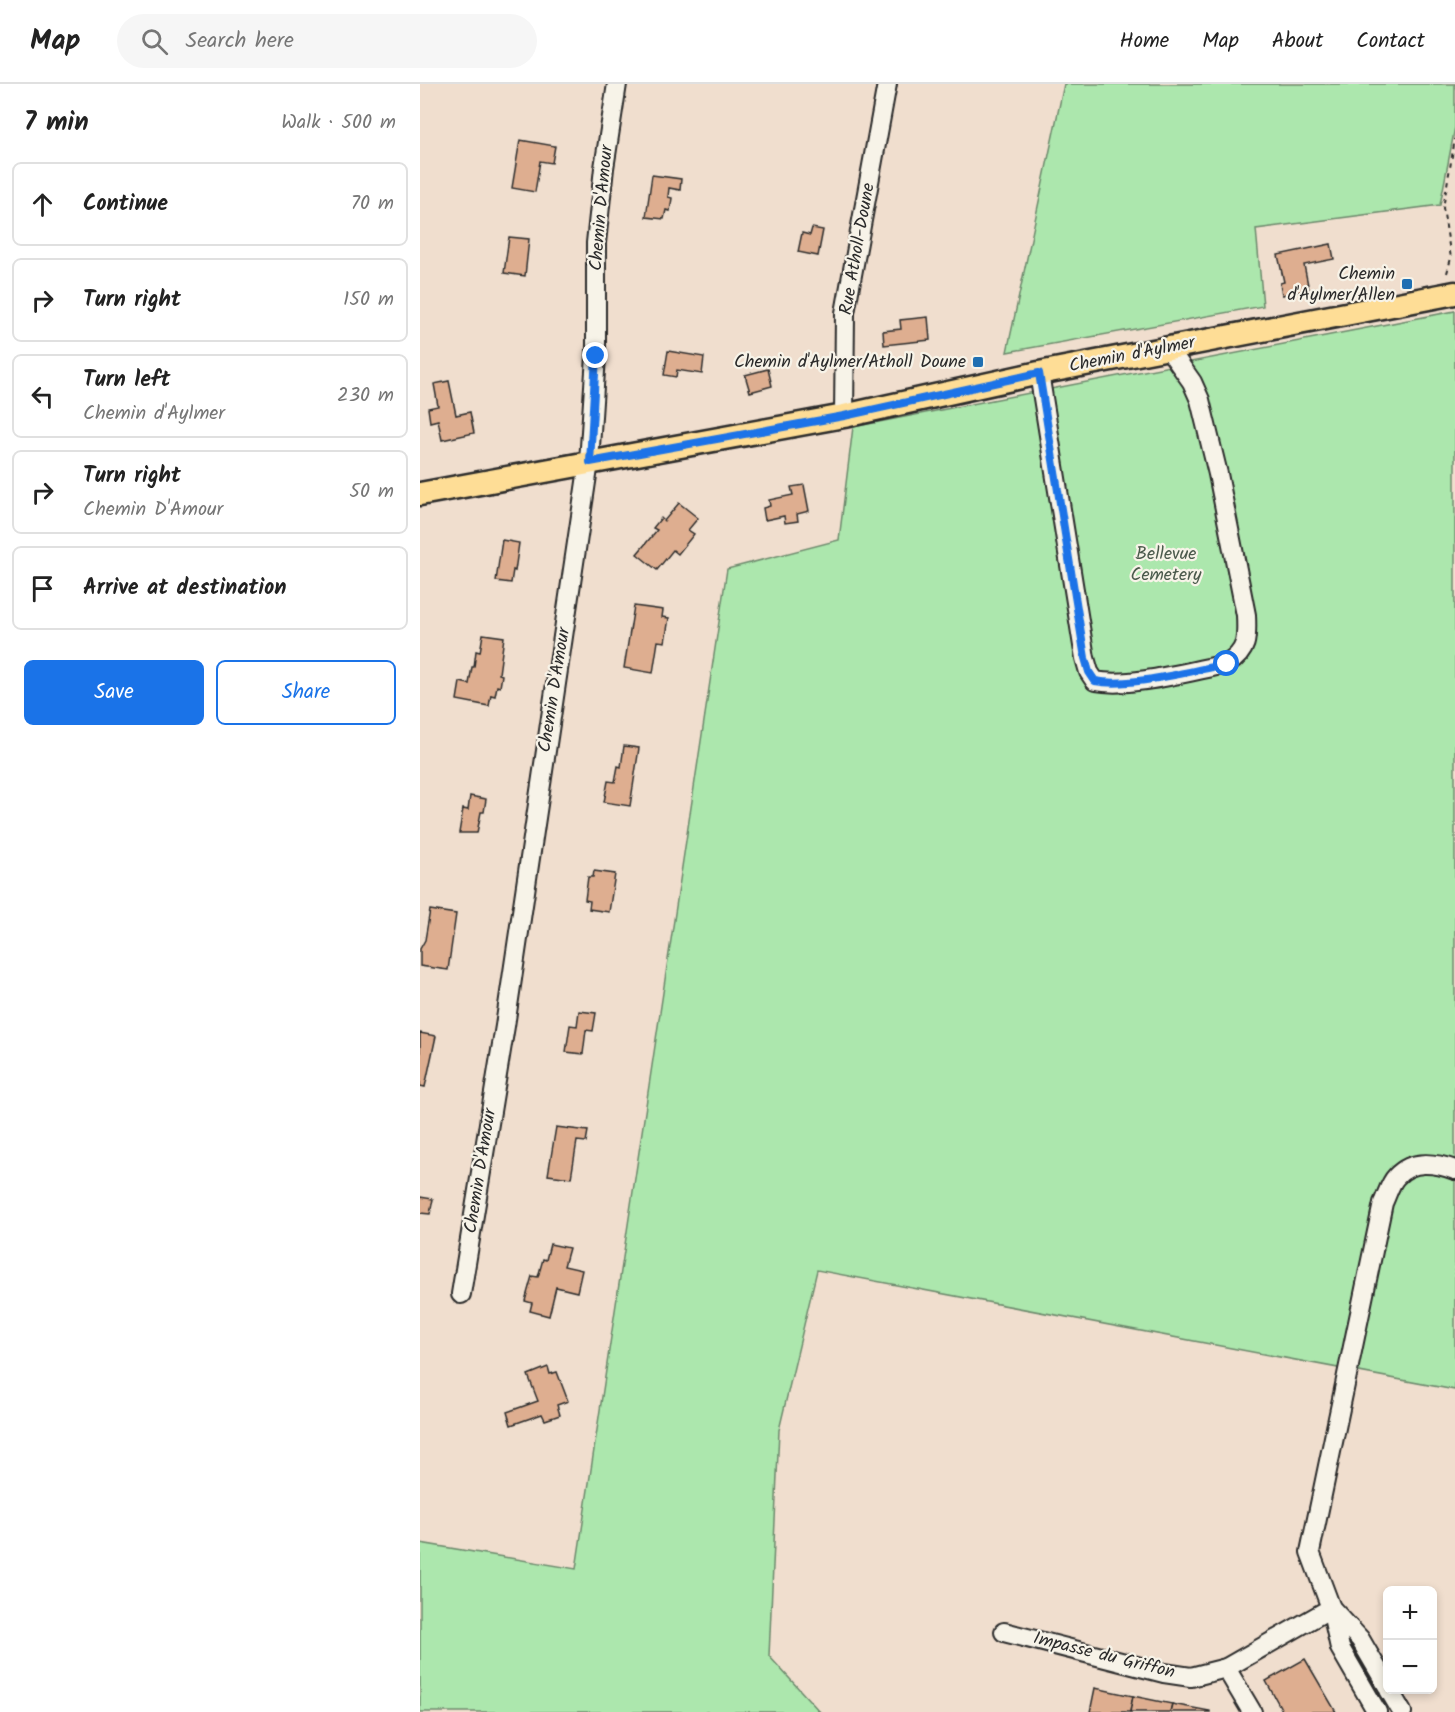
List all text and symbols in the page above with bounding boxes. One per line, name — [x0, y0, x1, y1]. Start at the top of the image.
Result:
search box — [117, 14, 537, 68]
text: Map — [30, 19, 81, 64]
text: Search here — [186, 24, 294, 59]
icon: search — [138, 25, 171, 58]
text: Home — [1120, 25, 1169, 58]
text: Map — [1202, 25, 1239, 58]
text: About — [1272, 25, 1323, 58]
text: Contact — [1356, 25, 1425, 58]
text: 7 min — [24, 102, 89, 144]
text: Walk · 500 m — [281, 107, 396, 139]
street label: Chemin D'Amour — [582, 143, 622, 272]
street label: Rue Atholl-Doune — [832, 181, 884, 317]
text: Continue — [83, 187, 168, 222]
icon: ahead — [26, 188, 59, 221]
text: 70 m — [351, 188, 394, 220]
place label: Chemin d'Aylmer/Allen — [1287, 260, 1395, 310]
marker: Chemin d'Aylmer/Allen — [1400, 277, 1414, 291]
text: Turn right — [83, 283, 181, 318]
icon: right — [26, 284, 59, 317]
text: 150 m — [343, 284, 394, 316]
street label: Chemin d'Aylmer — [1067, 328, 1198, 381]
route end — [582, 342, 608, 368]
place label: Chemin d'Aylmer/Atholl Doune — [734, 348, 966, 377]
marker: Chemin d'Aylmer/Atholl Doune — [971, 355, 985, 369]
text: Turn left — [83, 363, 170, 398]
icon: left — [26, 380, 59, 413]
text: 230 m — [337, 380, 394, 412]
text: Chemin d'Aylmer — [83, 398, 225, 430]
text: Turn right — [83, 459, 181, 494]
icon: right — [26, 476, 59, 509]
text: 50 m — [349, 476, 394, 508]
text: Chemin D'Amour — [83, 494, 223, 526]
park label: Bellevue Cemetery — [1131, 540, 1202, 590]
text: Arrive at destination — [83, 571, 286, 606]
icon: arrive — [26, 572, 59, 605]
street label: Chemin D'Amour — [531, 624, 579, 755]
route start — [1213, 650, 1239, 676]
button: Save — [24, 660, 204, 725]
button: Share — [216, 660, 396, 725]
street label: Chemin D'Amour — [457, 1105, 505, 1236]
map controls — [1383, 1586, 1437, 1694]
button: + — [1383, 1586, 1437, 1640]
street label: Impasse du Griffon — [1030, 1624, 1178, 1688]
button: − — [1383, 1640, 1437, 1694]

